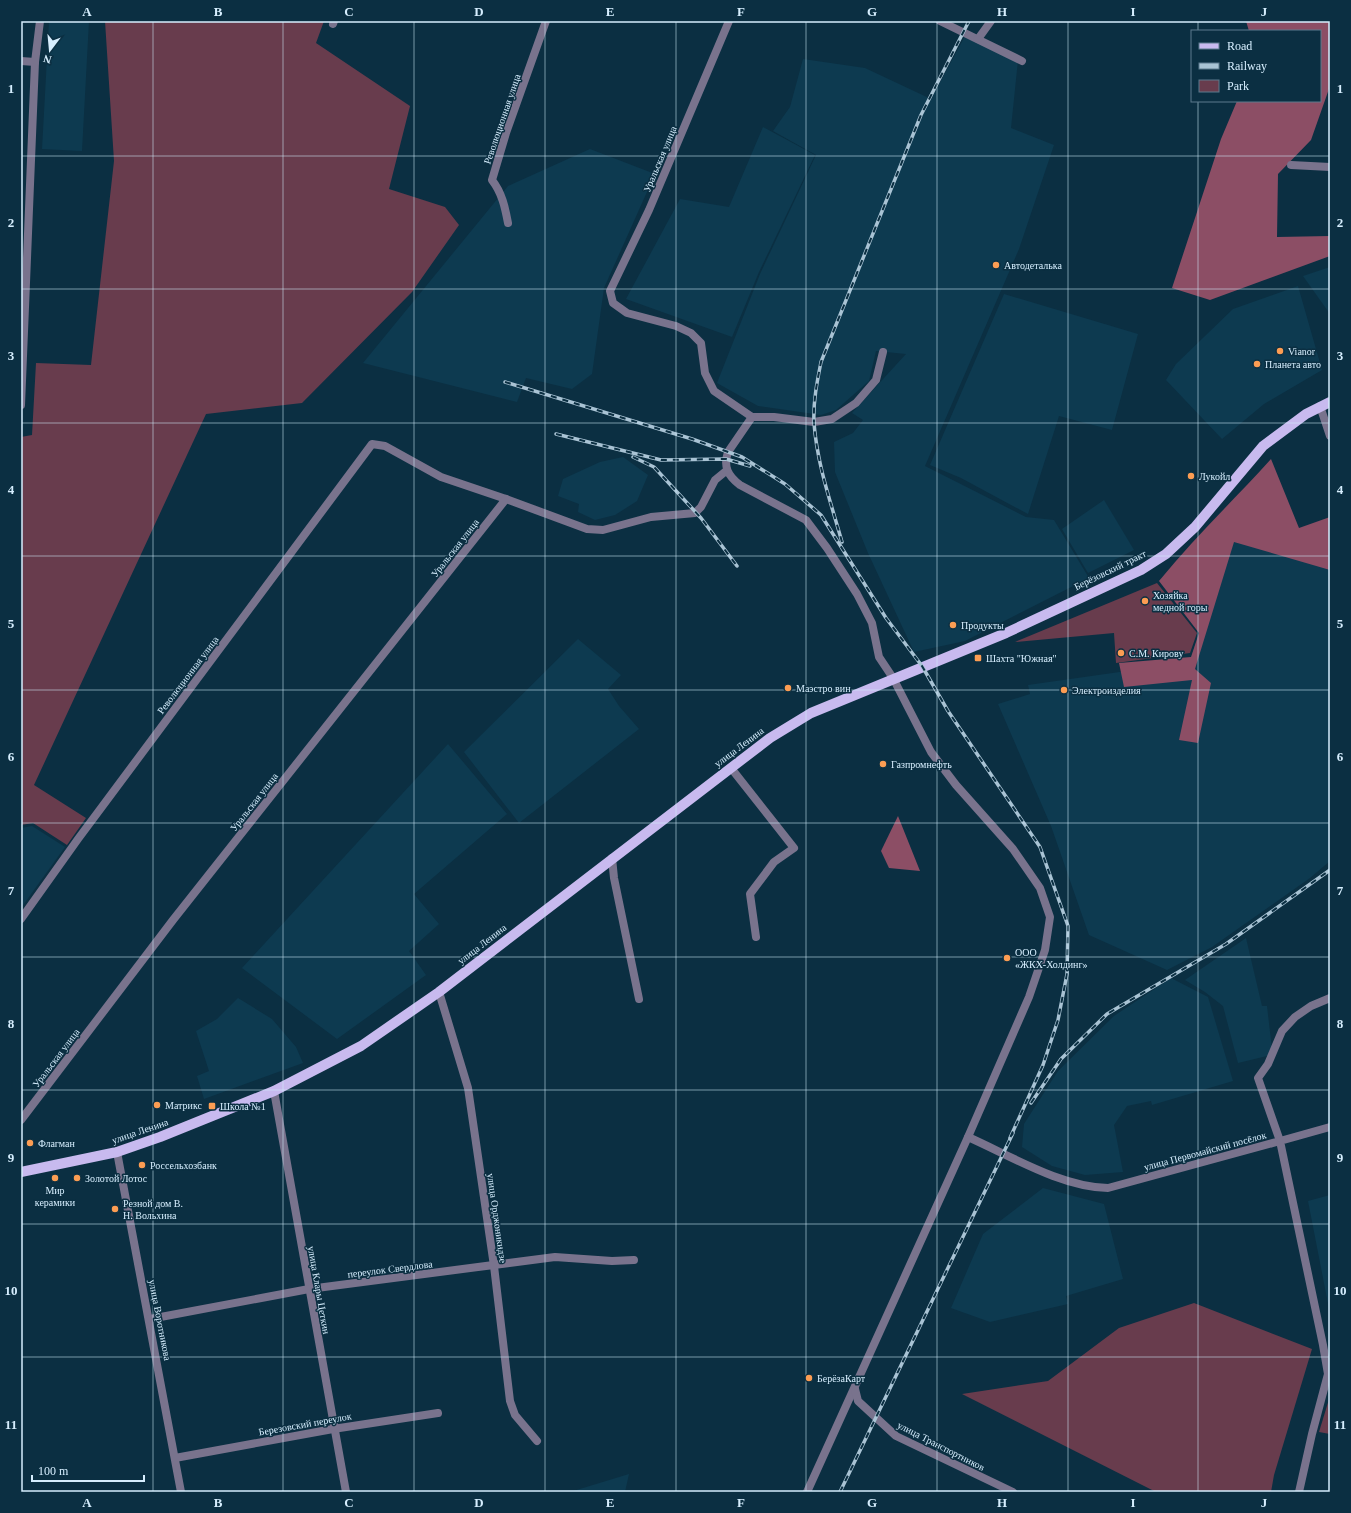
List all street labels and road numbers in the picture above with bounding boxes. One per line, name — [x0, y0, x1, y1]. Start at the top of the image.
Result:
street label: Революционная улица — [481, 72, 523, 165]
street label: Уральская улица — [641, 124, 679, 194]
street label: Уральская улица — [429, 516, 481, 579]
street label: Берёзовский тракт — [1072, 548, 1148, 592]
street label: Революционная улица — [155, 634, 221, 716]
street label: улица Ленина — [712, 725, 766, 769]
street label: Уральская улица — [228, 770, 280, 833]
street label: улица Ленина — [455, 921, 509, 966]
street label: Уральская улица — [30, 1026, 82, 1090]
street label: улица Ленина — [110, 1116, 170, 1146]
street label: улица Первомайский посёлок — [1143, 1129, 1268, 1173]
street label: улица Орджоникидзе — [485, 1172, 509, 1264]
street label: улица Клары Цеткин — [306, 1245, 332, 1335]
street label: переулок Свердлова — [347, 1258, 434, 1280]
street label: улица Воротникова — [147, 1279, 173, 1362]
street label: Березовский переулок — [258, 1410, 352, 1438]
street label: улица Транспортников — [896, 1419, 987, 1473]

